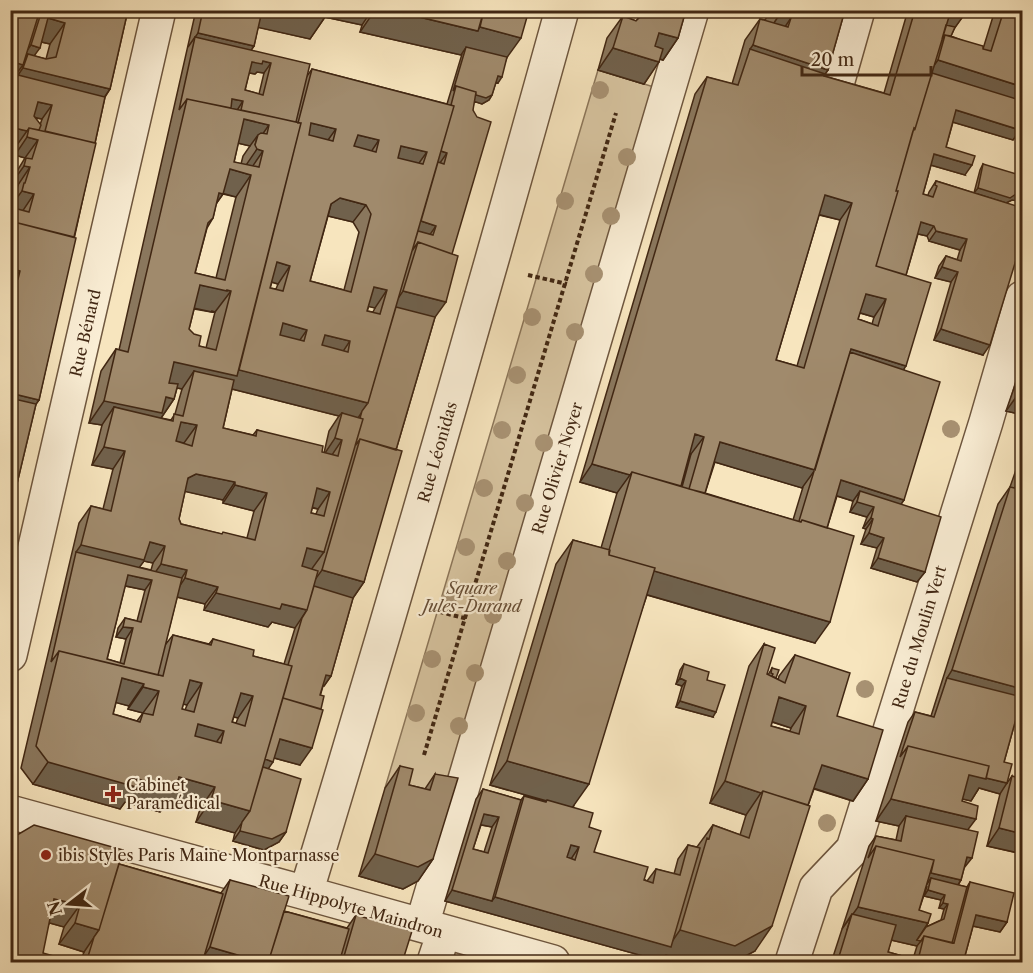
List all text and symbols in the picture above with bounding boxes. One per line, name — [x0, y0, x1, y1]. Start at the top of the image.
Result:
scale bar — [802, 39, 931, 77]
text: 20 m — [811, 49, 855, 71]
street label: Rue Bénard — [65, 287, 105, 379]
street label: Rue Léonidas — [413, 399, 461, 505]
street label: Rue Olivier Noyer — [527, 399, 587, 536]
street label: Rue du Moulin Vert — [888, 563, 950, 711]
park label: Square Jules-Durand — [418, 578, 523, 616]
place label: Cabinet Paramédical — [126, 775, 220, 813]
marker: Cabinet Paramédical — [104, 785, 122, 803]
place label: ibis Styles Paris Maine Montparnasse — [58, 845, 340, 865]
marker: ibis Styles Paris Maine Montparnasse — [39, 848, 53, 862]
street label: Rue Hippolyte Maindron — [257, 870, 445, 942]
north arrow — [39, 874, 99, 934]
text: N — [43, 899, 66, 918]

